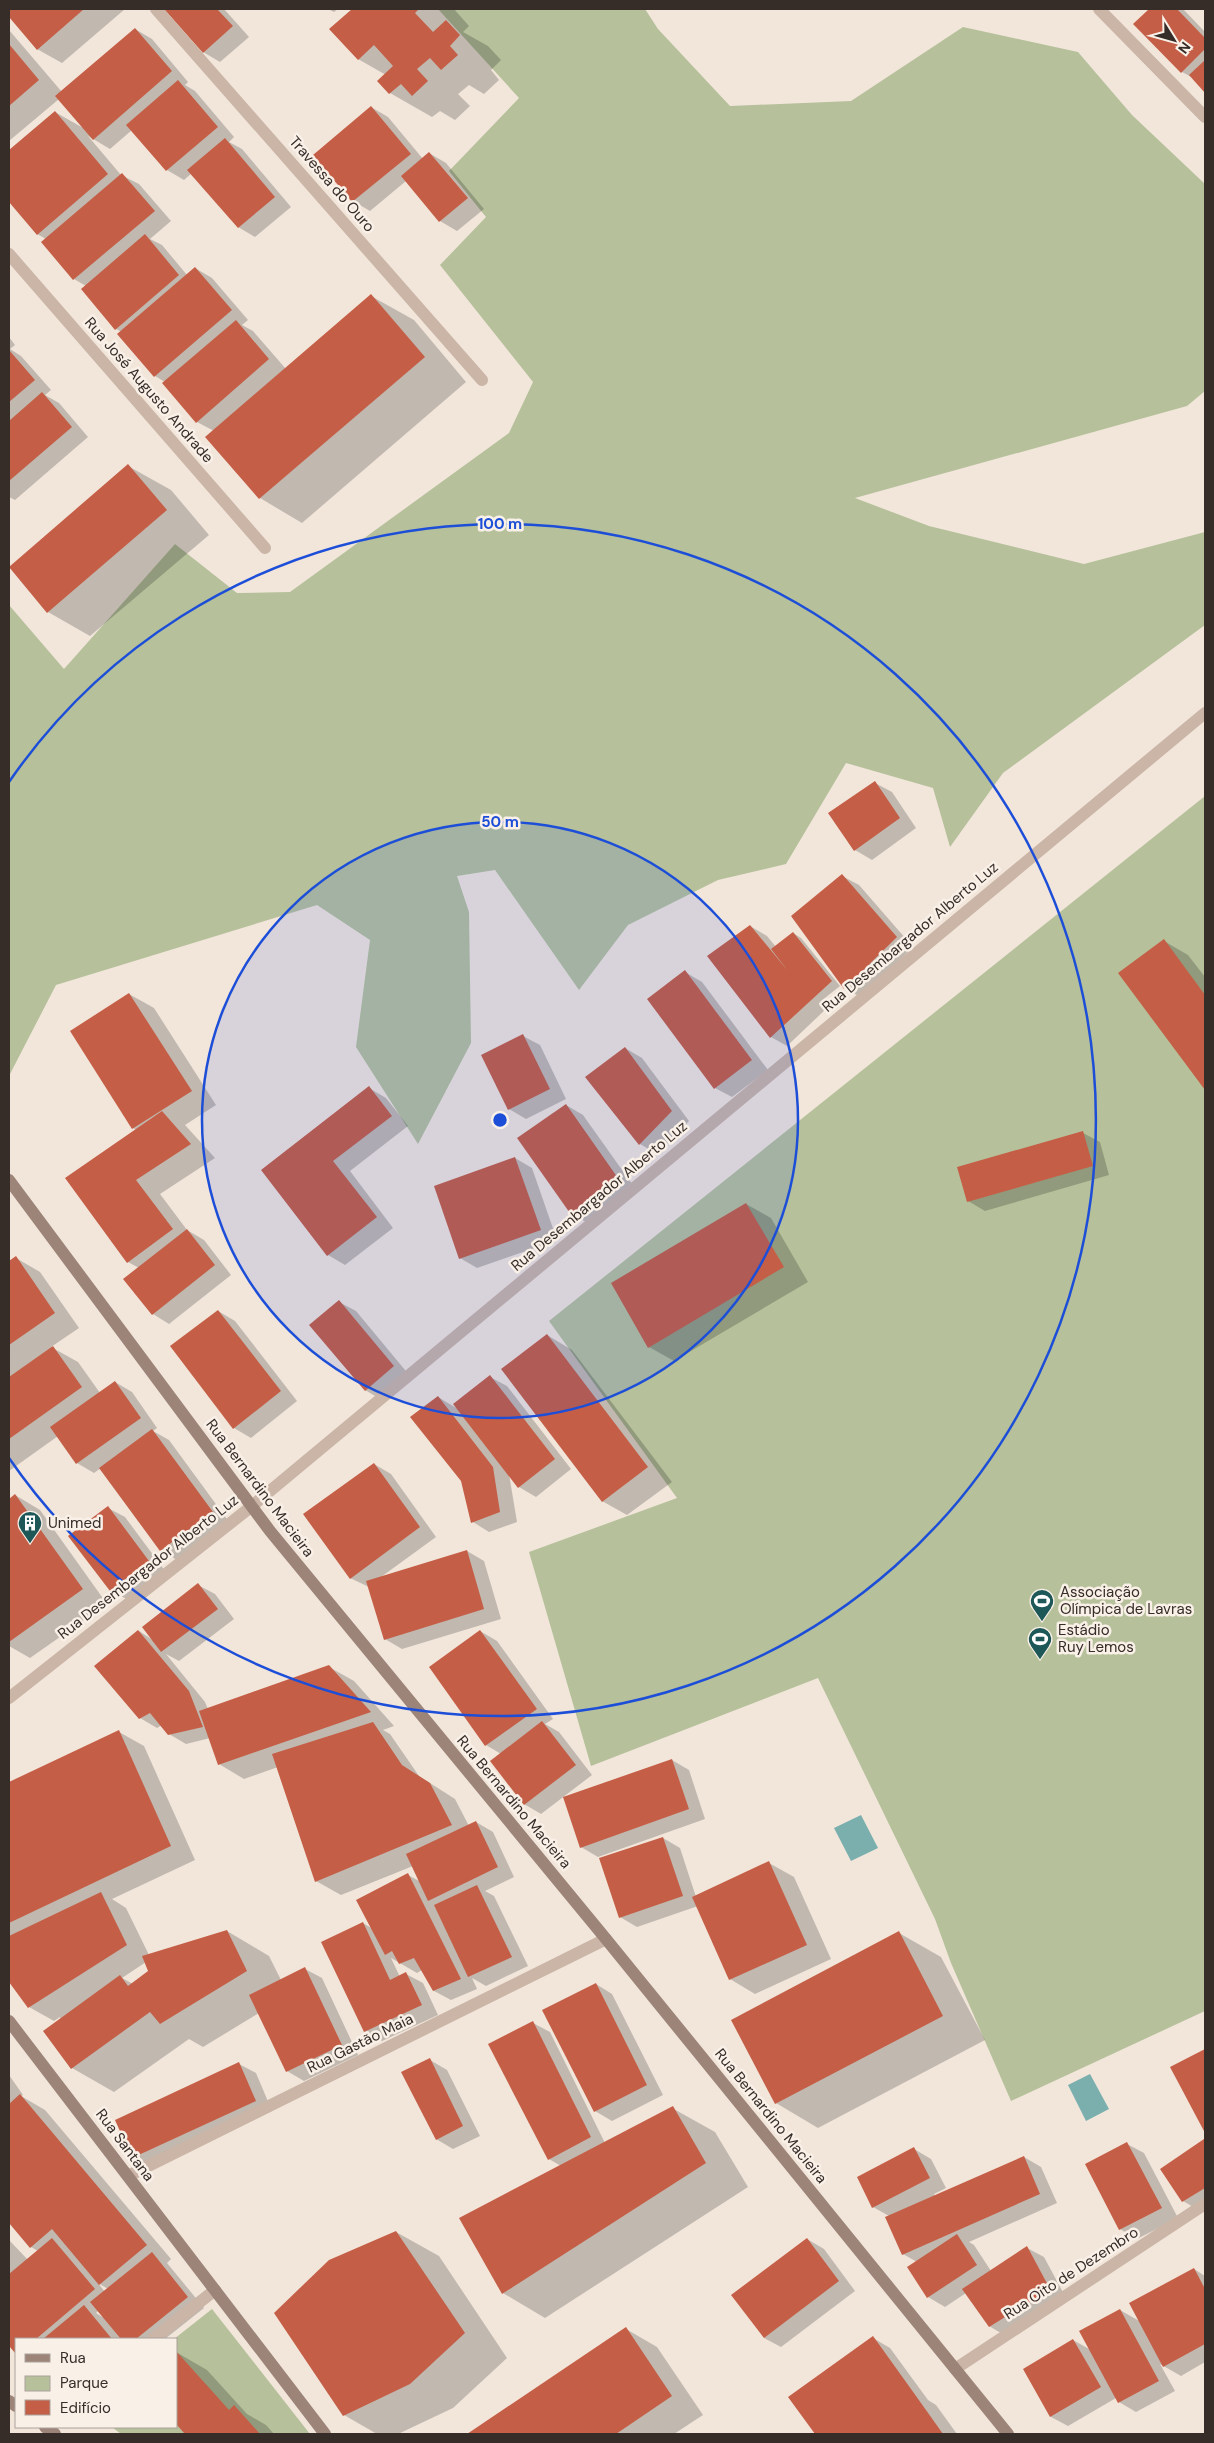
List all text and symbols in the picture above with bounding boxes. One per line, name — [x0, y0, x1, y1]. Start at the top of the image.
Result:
north arrow — [1149, 15, 1199, 65]
text: N — [1174, 38, 1195, 57]
street label: Travessa do Ouro — [285, 132, 379, 236]
street label: Rua José Augusto Andrade — [80, 313, 218, 467]
text: 100 m — [478, 514, 522, 534]
text: 50 m — [481, 812, 519, 832]
street label: Rua Desembargador Alberto Luz — [818, 857, 1002, 1017]
centre of rings — [491, 1111, 509, 1129]
street label: Rua Desembargador Alberto Luz — [507, 1116, 691, 1276]
street label: Rua Bernardino Macieira — [201, 1415, 319, 1561]
street label: Rua Desembargador Alberto Luz — [54, 1490, 242, 1644]
building icon: Unimed — [17, 1510, 43, 1544]
place label: Unimed — [48, 1513, 101, 1533]
place label: Associação Olímpica de Lavras — [1060, 1582, 1192, 1619]
sports icon: Associação Olímpica de Lavras — [1029, 1588, 1055, 1622]
place label: Estádio Ruy Lemos — [1058, 1620, 1134, 1657]
sports icon: Estádio Ruy Lemos — [1027, 1626, 1053, 1660]
street label: Rua Bernardino Macieira — [452, 1731, 576, 1873]
street label: Rua Gastão Maia — [304, 2009, 416, 2077]
street label: Rua Bernardino Macieira — [710, 2044, 832, 2188]
street label: Rua Santana — [91, 2105, 159, 2185]
street label: Rua Oito de Dezembro — [1000, 2222, 1142, 2324]
legend — [15, 2338, 178, 2428]
text: Rua — [60, 2348, 86, 2368]
text: Parque — [60, 2373, 108, 2393]
text: Edifício — [60, 2398, 111, 2418]

